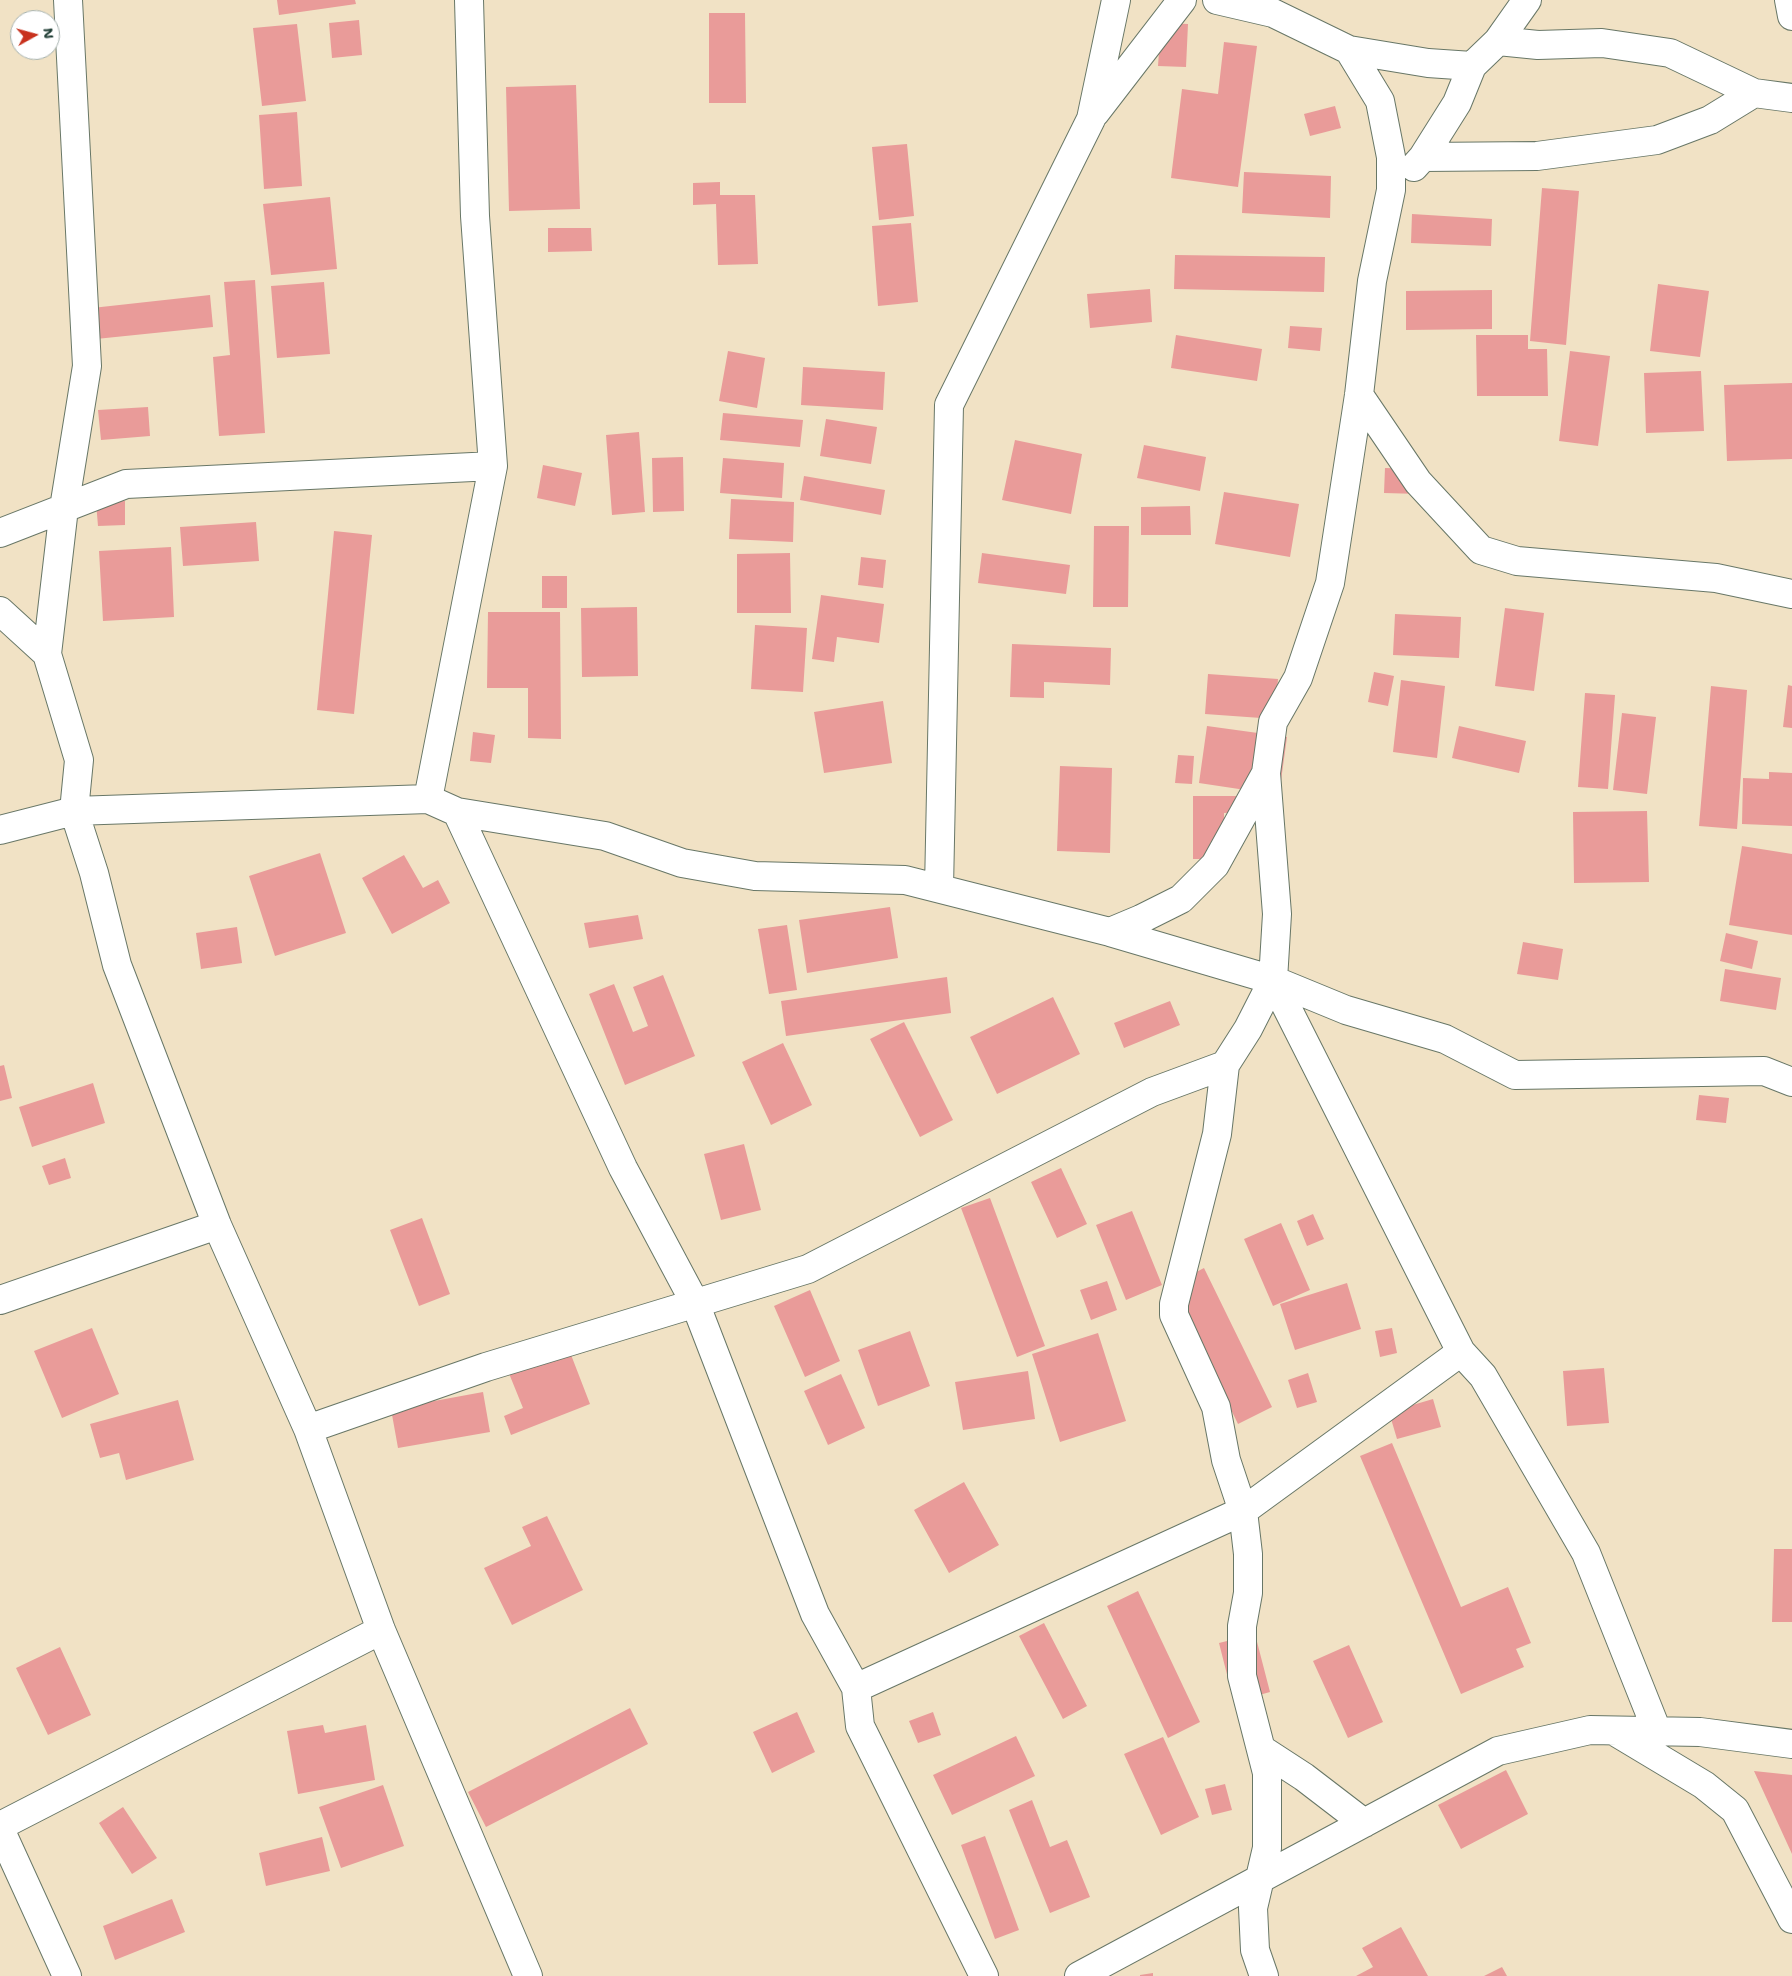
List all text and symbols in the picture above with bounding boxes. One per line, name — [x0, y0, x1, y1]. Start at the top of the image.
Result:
north arrow — [10, 10, 60, 60]
text: N — [39, 27, 59, 40]

